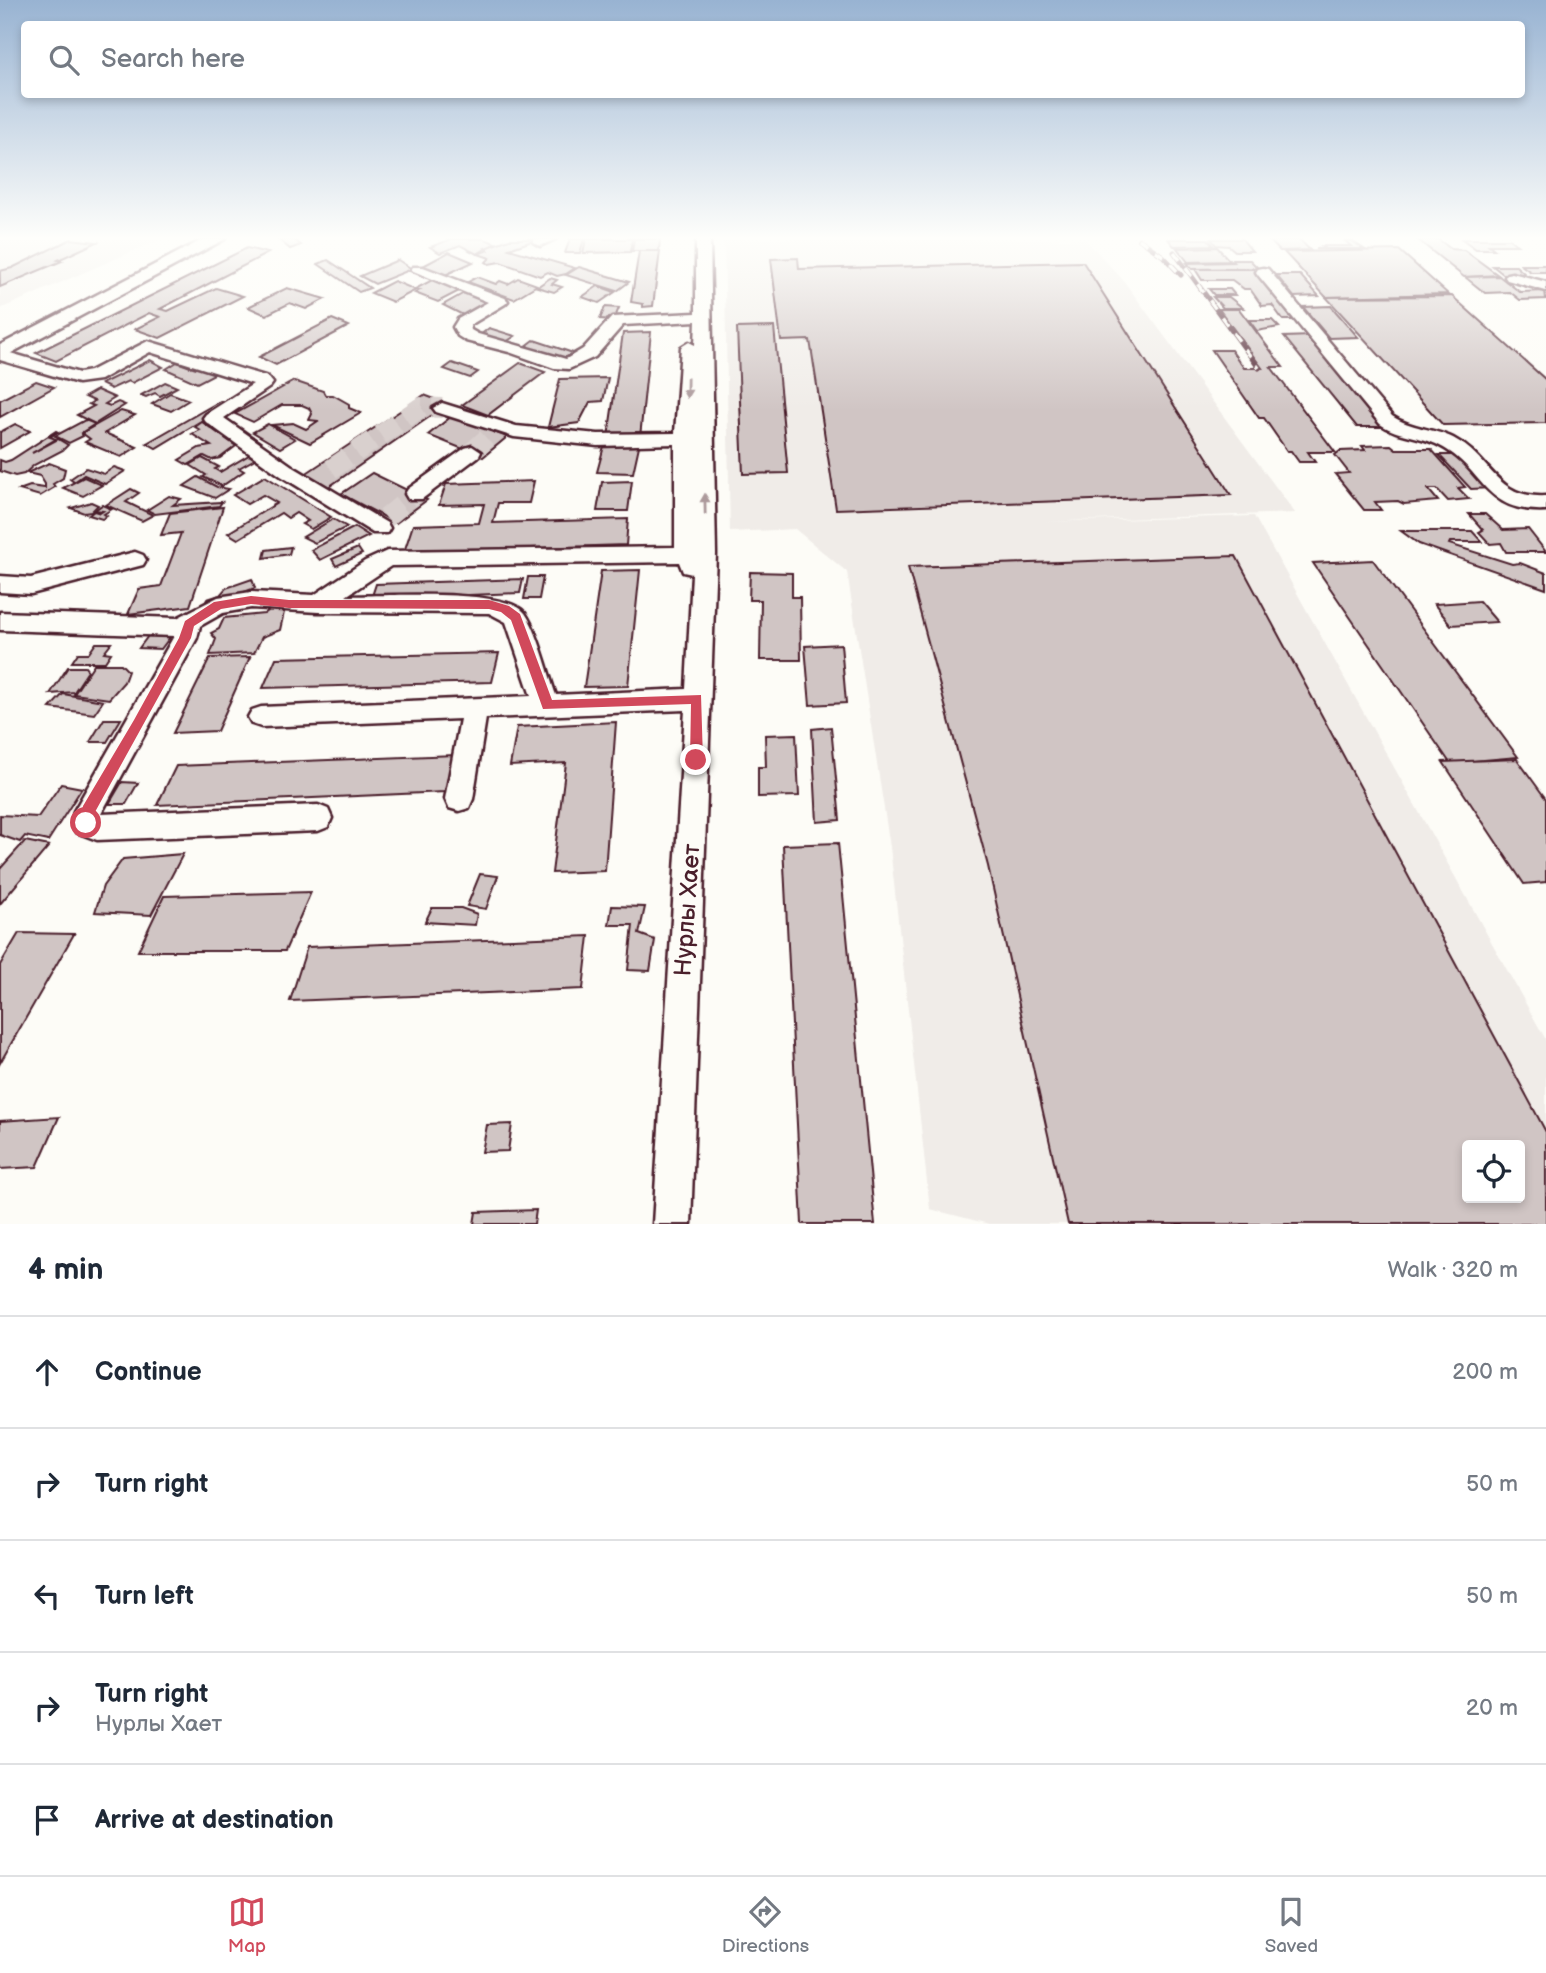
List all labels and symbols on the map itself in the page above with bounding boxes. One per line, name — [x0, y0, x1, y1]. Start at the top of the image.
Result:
one-way arrow — [681, 377, 693, 399]
one-way arrow — [699, 493, 711, 515]
route end — [680, 744, 711, 775]
route start — [70, 807, 101, 838]
street label: Нурлы Хает — [668, 843, 707, 977]

